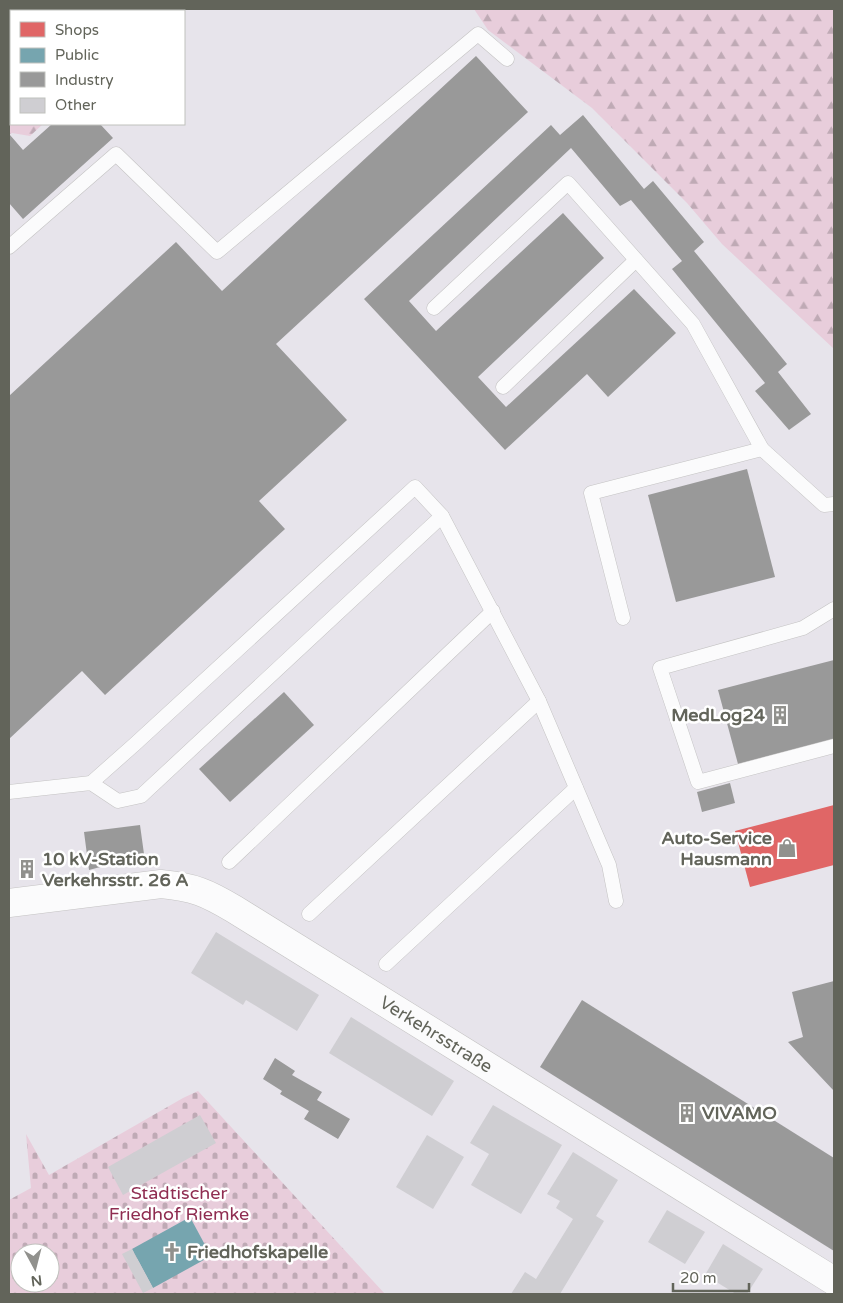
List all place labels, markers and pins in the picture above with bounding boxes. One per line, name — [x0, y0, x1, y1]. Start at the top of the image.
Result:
place label: MedLog24 — [671, 704, 766, 726]
building icon: MedLog24 — [769, 704, 791, 726]
place label: Auto-Service Hausmann — [661, 827, 772, 870]
shop icon: Auto-Service Hausmann — [776, 837, 798, 859]
place label: 10 kV-Station Verkehrsstr. 26 A — [42, 848, 189, 891]
building icon: 10 kV-Station Verkehrsstr. 26 A — [16, 858, 38, 880]
building icon: VIVAMO — [676, 1102, 698, 1124]
place label: VIVAMO — [702, 1102, 777, 1124]
church icon: Friedhofskapelle — [161, 1241, 183, 1263]
place label: Friedhofskapelle — [187, 1241, 328, 1263]

